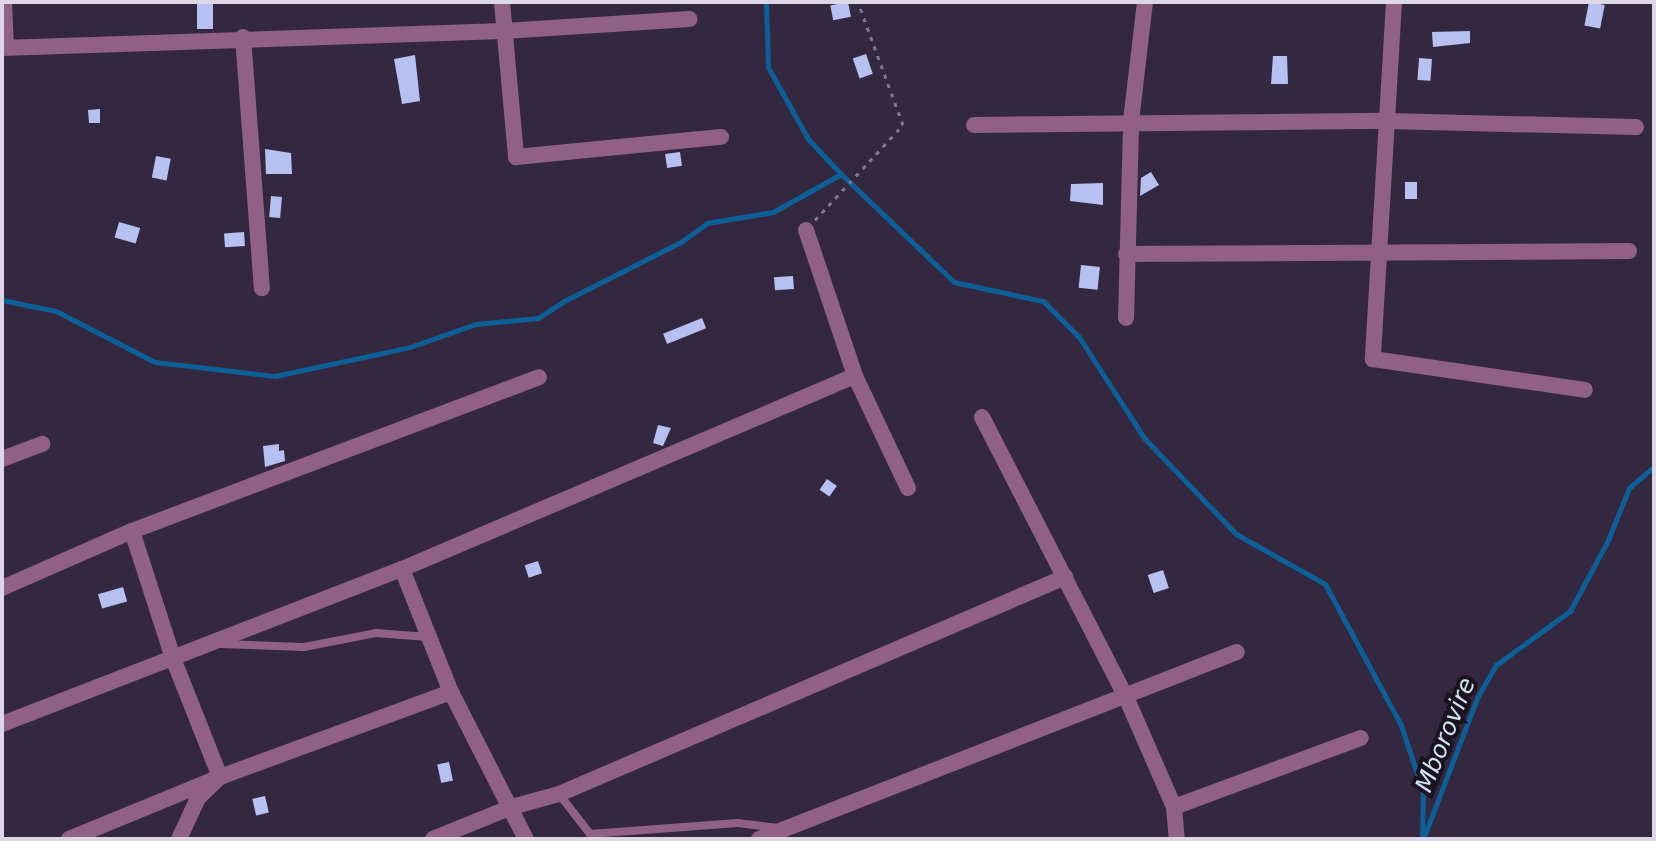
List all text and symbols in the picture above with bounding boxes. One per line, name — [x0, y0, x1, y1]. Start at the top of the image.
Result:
water label: Mborovire — [1410, 674, 1482, 796]

